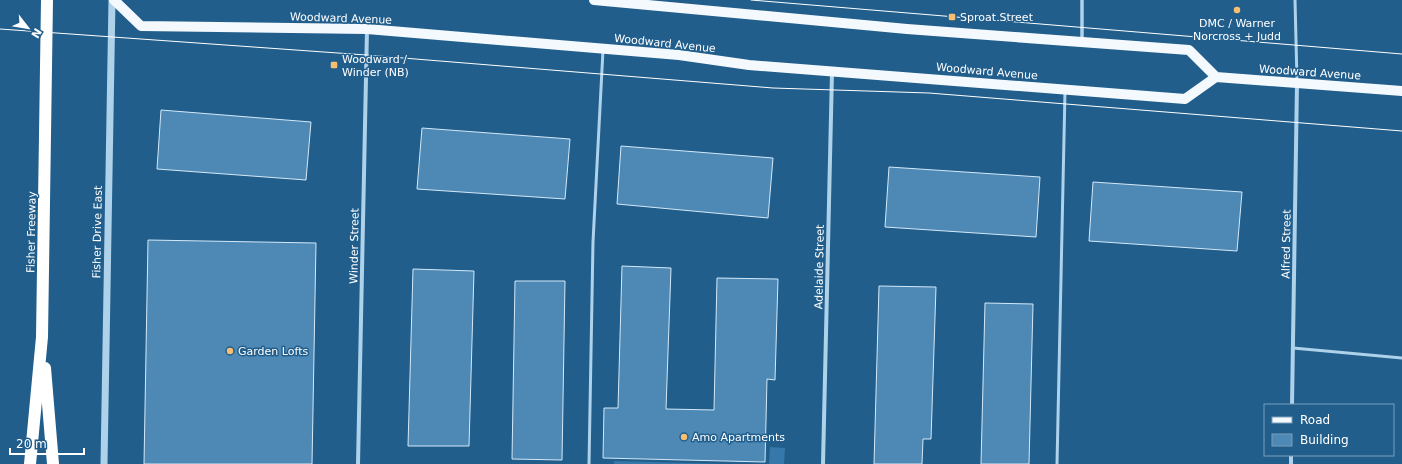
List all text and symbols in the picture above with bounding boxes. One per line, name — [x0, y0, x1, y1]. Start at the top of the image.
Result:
marker: DMC / Warner Norcross + Judd — [1232, 5, 1242, 15]
north arrow — [8, 8, 48, 48]
street label: Woodward Avenue — [290, 10, 392, 27]
place label: Sproat Street — [960, 11, 1034, 24]
marker: Sproat Street — [947, 12, 957, 22]
place label: DMC / Warner Norcross + Judd — [1193, 17, 1281, 43]
text: N — [28, 26, 44, 40]
street label: Woodward Avenue — [614, 32, 717, 55]
place label: Woodward / Winder (NB) — [342, 53, 409, 79]
marker: Woodward / Winder (NB) — [329, 60, 339, 70]
street label: Woodward Avenue — [936, 61, 1039, 82]
street label: Woodward Avenue — [1259, 62, 1362, 83]
street label: Fisher Drive East — [90, 185, 105, 278]
street label: Fisher Freeway — [24, 191, 39, 273]
street label: Winder Street — [347, 207, 362, 284]
street label: Alfred Street — [1279, 209, 1294, 279]
street label: Adelaide Street — [812, 224, 827, 309]
place label: Garden Lofts — [238, 345, 308, 358]
marker: Garden Lofts — [225, 346, 235, 356]
legend — [1264, 404, 1394, 456]
text: Road — [1300, 413, 1330, 427]
scale bar — [10, 430, 84, 456]
place label: Amo Apartments — [692, 431, 785, 444]
marker: Amo Apartments — [679, 432, 689, 442]
text: Building — [1300, 433, 1349, 447]
text: 20 m — [16, 437, 47, 451]

